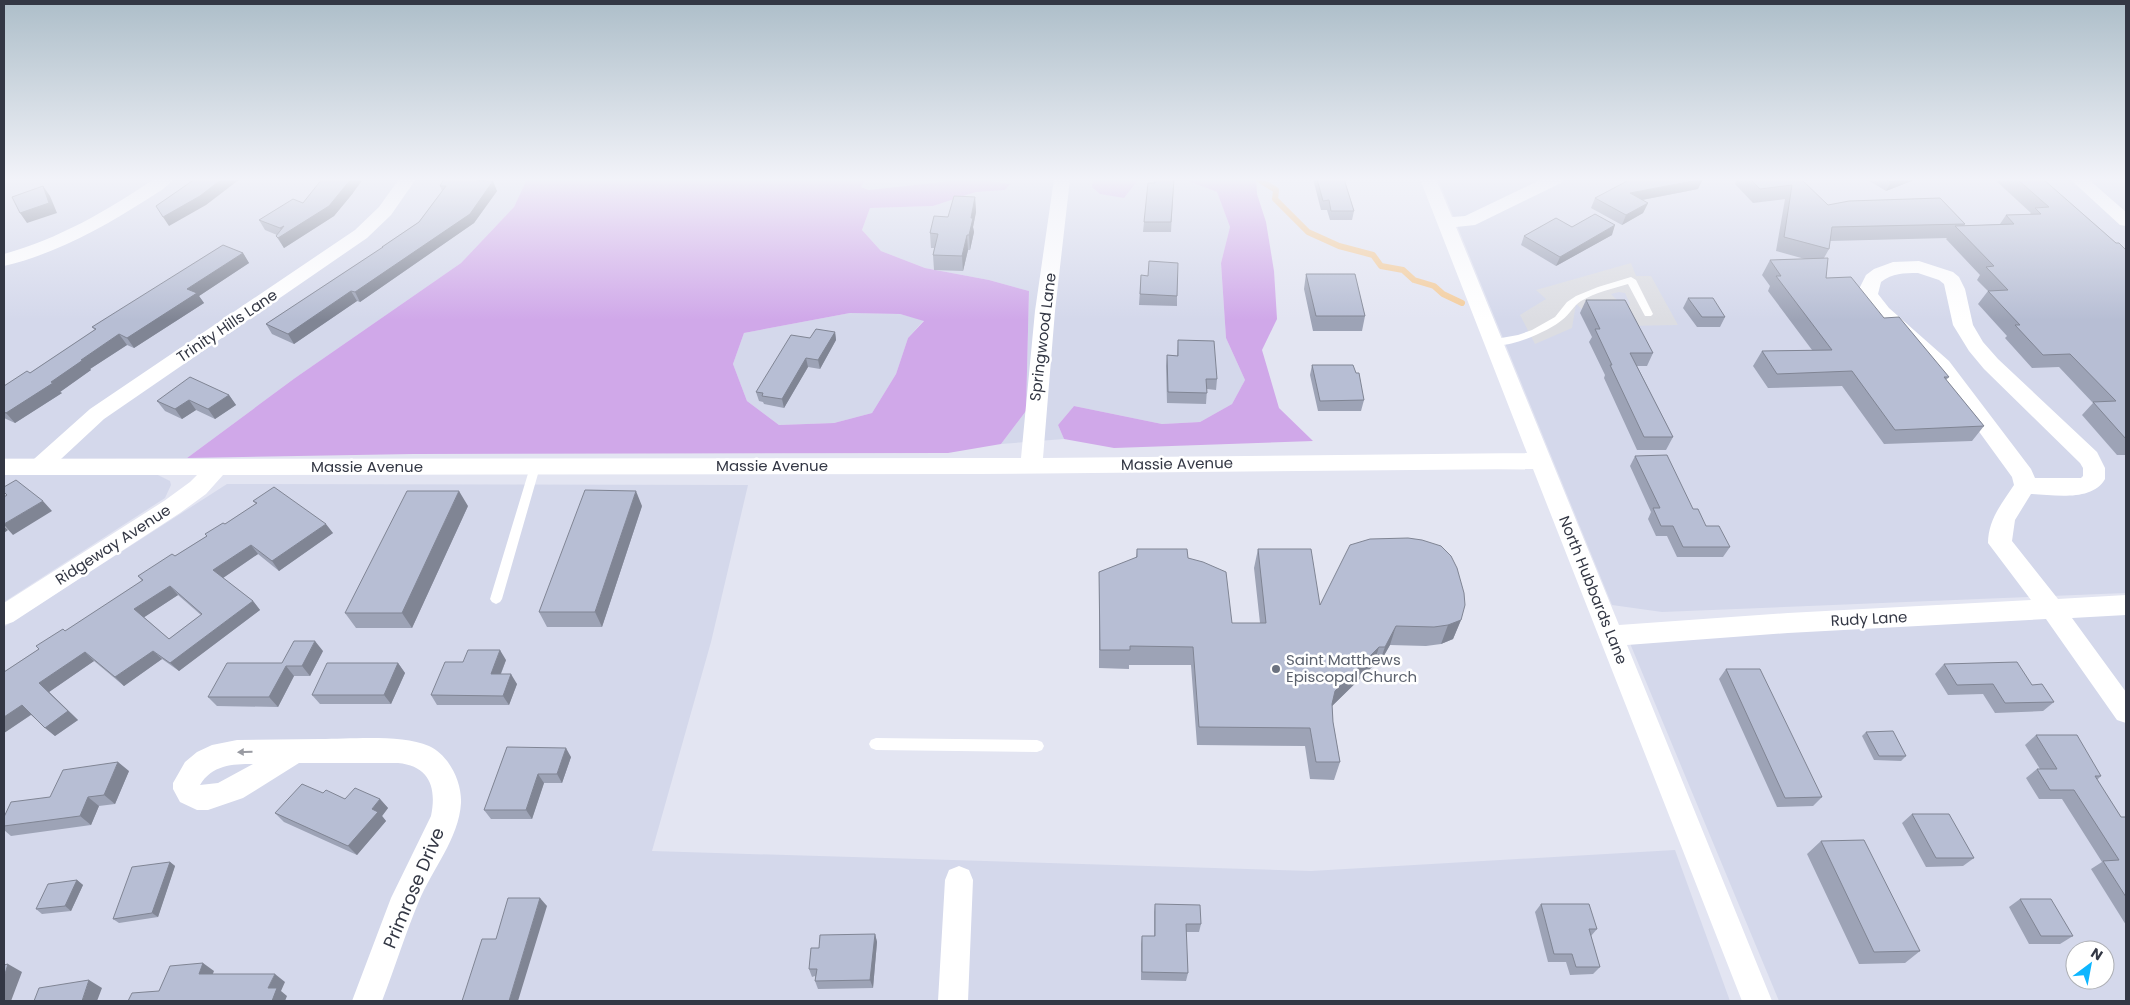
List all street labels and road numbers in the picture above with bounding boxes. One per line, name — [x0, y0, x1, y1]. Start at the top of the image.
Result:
street label: Springwood Lane — [1024, 272, 1061, 402]
street label: Trinity Hills Lane — [172, 284, 281, 367]
street label: Massie Avenue — [1121, 452, 1233, 475]
street label: Massie Avenue — [716, 455, 828, 476]
street label: Massie Avenue — [311, 456, 423, 477]
street label: Ridgeway Avenue — [51, 499, 174, 590]
street label: North Hubbards Lane — [1554, 512, 1633, 667]
street label: Rudy Lane — [1830, 606, 1908, 631]
street label: Primrose Drive — [377, 824, 450, 952]

